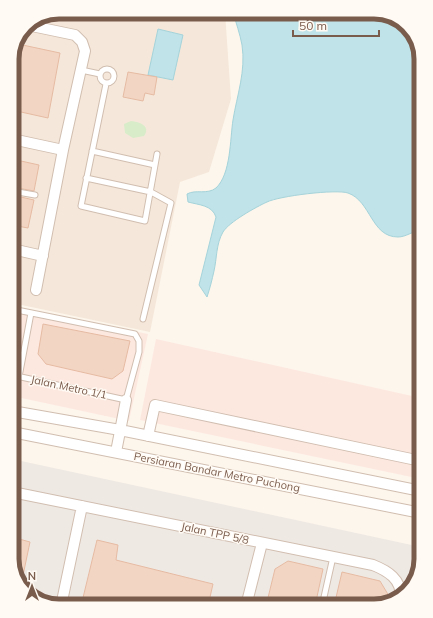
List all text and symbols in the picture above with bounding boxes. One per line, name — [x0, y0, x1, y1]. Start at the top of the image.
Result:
scale bar — [293, 12, 379, 38]
text: 50 m — [299, 18, 327, 33]
street label: Jalan Metro 1/1 — [30, 372, 108, 402]
street label: Persiaran Bandar Metro Puchong — [133, 449, 301, 495]
street label: Jalan TPP 5/8 — [180, 519, 251, 547]
north arrow — [12, 566, 52, 606]
text: N — [28, 569, 36, 583]

